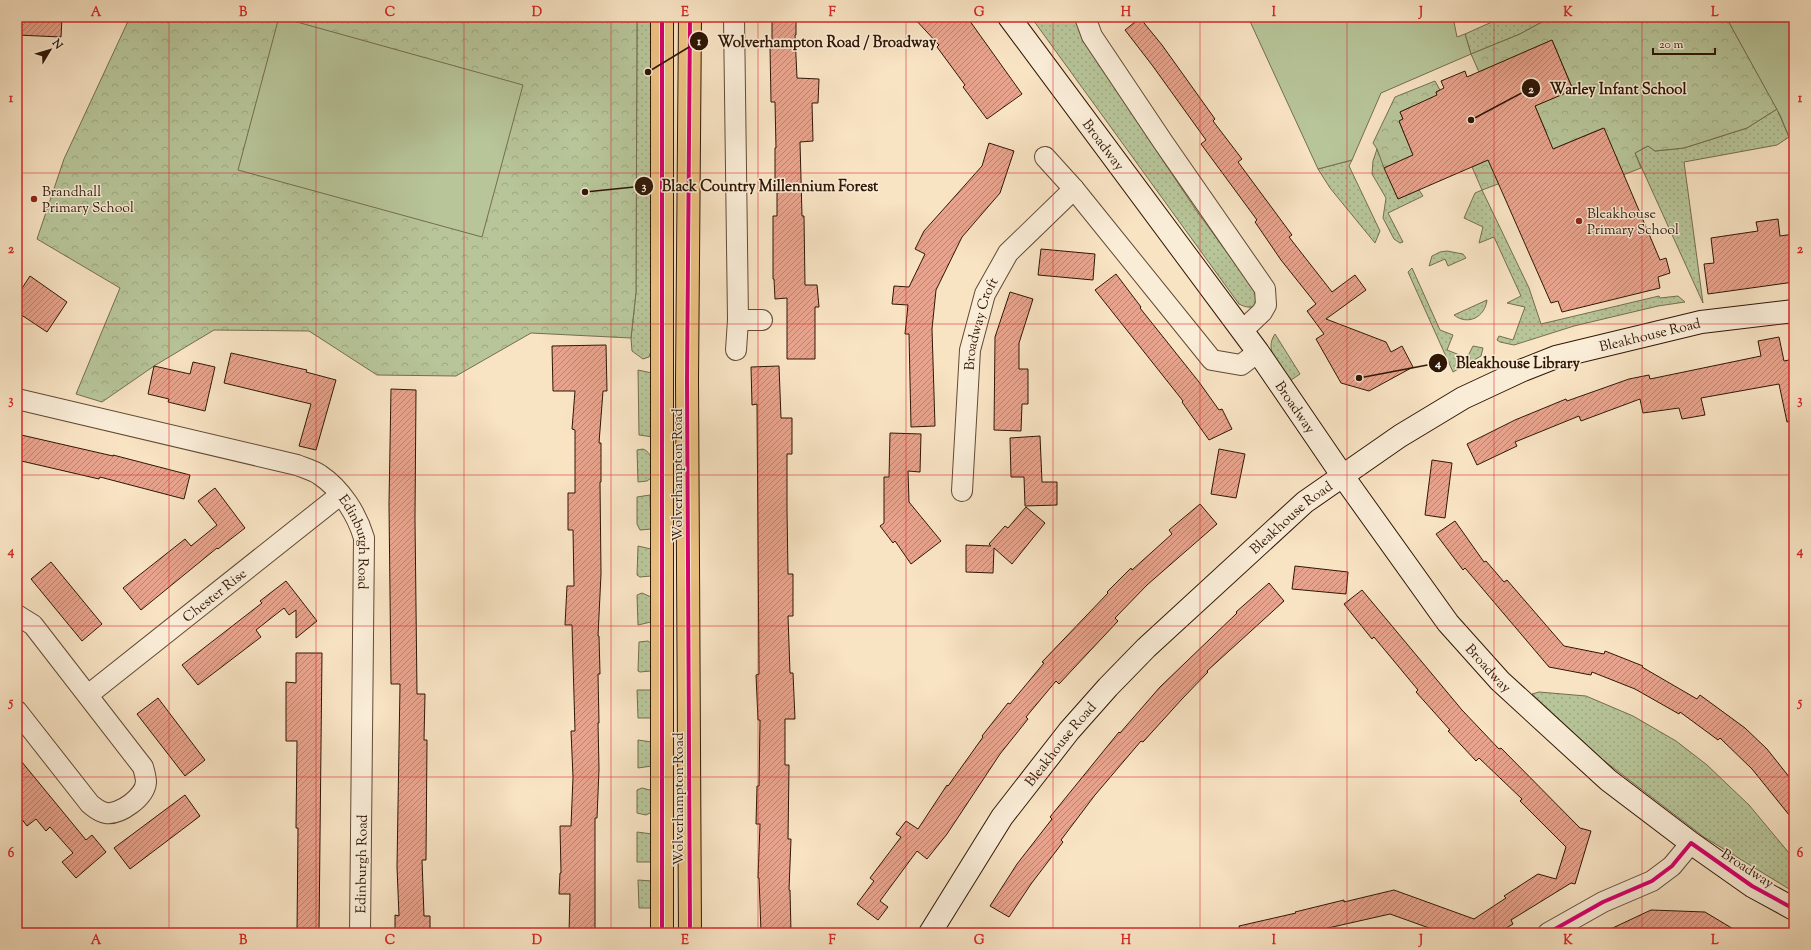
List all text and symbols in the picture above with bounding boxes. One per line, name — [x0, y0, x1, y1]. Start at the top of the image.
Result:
text: A — [91, 4, 102, 22]
text: B — [239, 4, 248, 22]
text: C — [385, 4, 395, 22]
text: D — [532, 4, 542, 22]
text: E — [681, 4, 689, 22]
text: F — [828, 4, 836, 22]
text: G — [974, 4, 985, 22]
text: H — [1121, 4, 1132, 22]
text: I — [1272, 4, 1277, 22]
text: J — [1418, 4, 1423, 22]
text: K — [1563, 4, 1573, 22]
text: L — [1711, 4, 1719, 22]
callout: Wolverhampton Road / Broadway — [689, 28, 944, 55]
north arrow — [30, 30, 70, 70]
scale bar — [1653, 30, 1715, 56]
text: 1 — [696, 33, 702, 51]
text: Wolverhampton Road / Broadway — [718, 33, 937, 54]
text: N — [47, 35, 66, 53]
text: 20 m — [1659, 36, 1684, 54]
callout: Warley Infant School — [1521, 75, 1695, 102]
text: Warley Infant School — [1549, 80, 1687, 101]
text: 2 — [1528, 81, 1534, 99]
text: 1 — [9, 90, 14, 108]
text: 1 — [1798, 90, 1803, 108]
street label: Broadway — [1076, 116, 1128, 176]
callout: Black Country Millennium Forest — [634, 173, 886, 200]
text: Black Country Millennium Forest — [662, 177, 879, 198]
text: 3 — [642, 178, 647, 196]
place label: Brandhall Primary School — [42, 183, 134, 219]
marker: Brandhall Primary School — [29, 194, 39, 204]
place label: Bleakhouse Primary School — [1587, 205, 1679, 241]
marker: Bleakhouse Primary School — [1574, 216, 1584, 226]
text: 2 — [8, 241, 15, 259]
text: 2 — [1797, 241, 1804, 259]
street label: Broadway Croft — [961, 274, 1004, 371]
street label: Bleakhouse Road — [1598, 314, 1703, 358]
callout: Bleakhouse Library — [1428, 350, 1588, 377]
text: Bleakhouse Library — [1456, 354, 1580, 375]
text: 4 — [1434, 355, 1441, 373]
street label: Broadway — [1269, 378, 1319, 438]
text: 3 — [8, 392, 14, 410]
text: 3 — [1797, 392, 1803, 410]
street label: Wolverhampton Road — [669, 408, 689, 542]
street label: Bleakhouse Road — [1246, 478, 1337, 560]
street label: Edinburgh Road — [333, 491, 372, 590]
text: 4 — [7, 543, 15, 561]
text: 4 — [1796, 543, 1804, 561]
street label: Chester Rise — [179, 565, 252, 628]
street label: Broadway — [1460, 641, 1515, 698]
text: 5 — [8, 694, 14, 712]
text: 5 — [1797, 694, 1803, 712]
street label: Bleakhouse Road — [1021, 699, 1102, 791]
street label: Wolverhampton Road — [670, 732, 690, 866]
street label: Edinburgh Road — [352, 814, 374, 914]
text: 6 — [8, 845, 15, 863]
street label: Broadway — [1717, 845, 1777, 894]
text: 6 — [1797, 845, 1804, 863]
text: A — [91, 932, 102, 950]
text: B — [239, 932, 248, 950]
text: C — [385, 932, 395, 950]
text: D — [532, 932, 542, 950]
text: E — [681, 932, 689, 950]
text: F — [828, 932, 836, 950]
text: G — [974, 932, 985, 950]
text: H — [1121, 932, 1132, 950]
text: I — [1272, 932, 1277, 950]
text: J — [1418, 932, 1423, 950]
text: K — [1563, 932, 1573, 950]
text: L — [1711, 932, 1719, 950]

